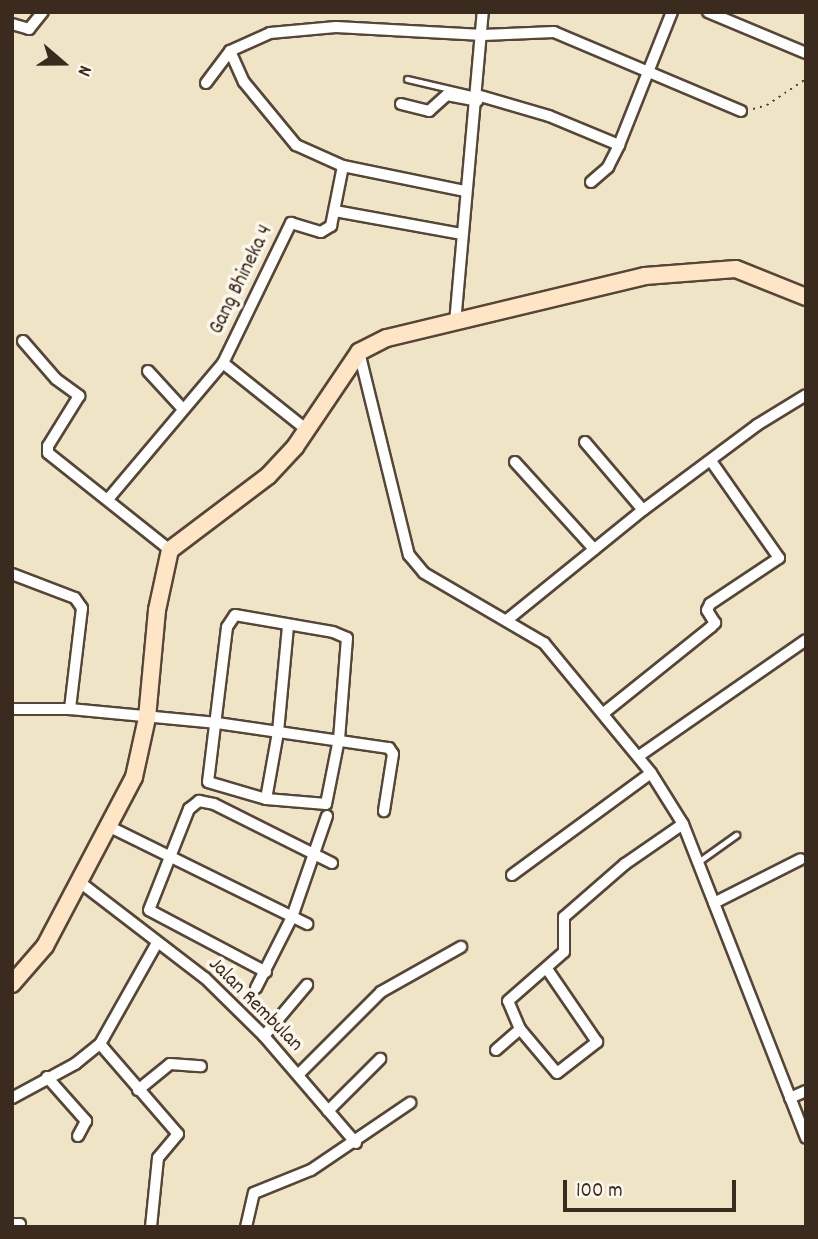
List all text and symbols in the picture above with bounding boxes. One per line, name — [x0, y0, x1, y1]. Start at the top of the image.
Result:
north arrow — [28, 28, 98, 98]
text: N — [69, 61, 97, 79]
street label: Gang Bhineka 4 — [205, 221, 279, 339]
street label: Jalan Rembulan — [202, 952, 308, 1058]
scale bar — [566, 1166, 739, 1210]
text: 100 m — [576, 1177, 623, 1207]

